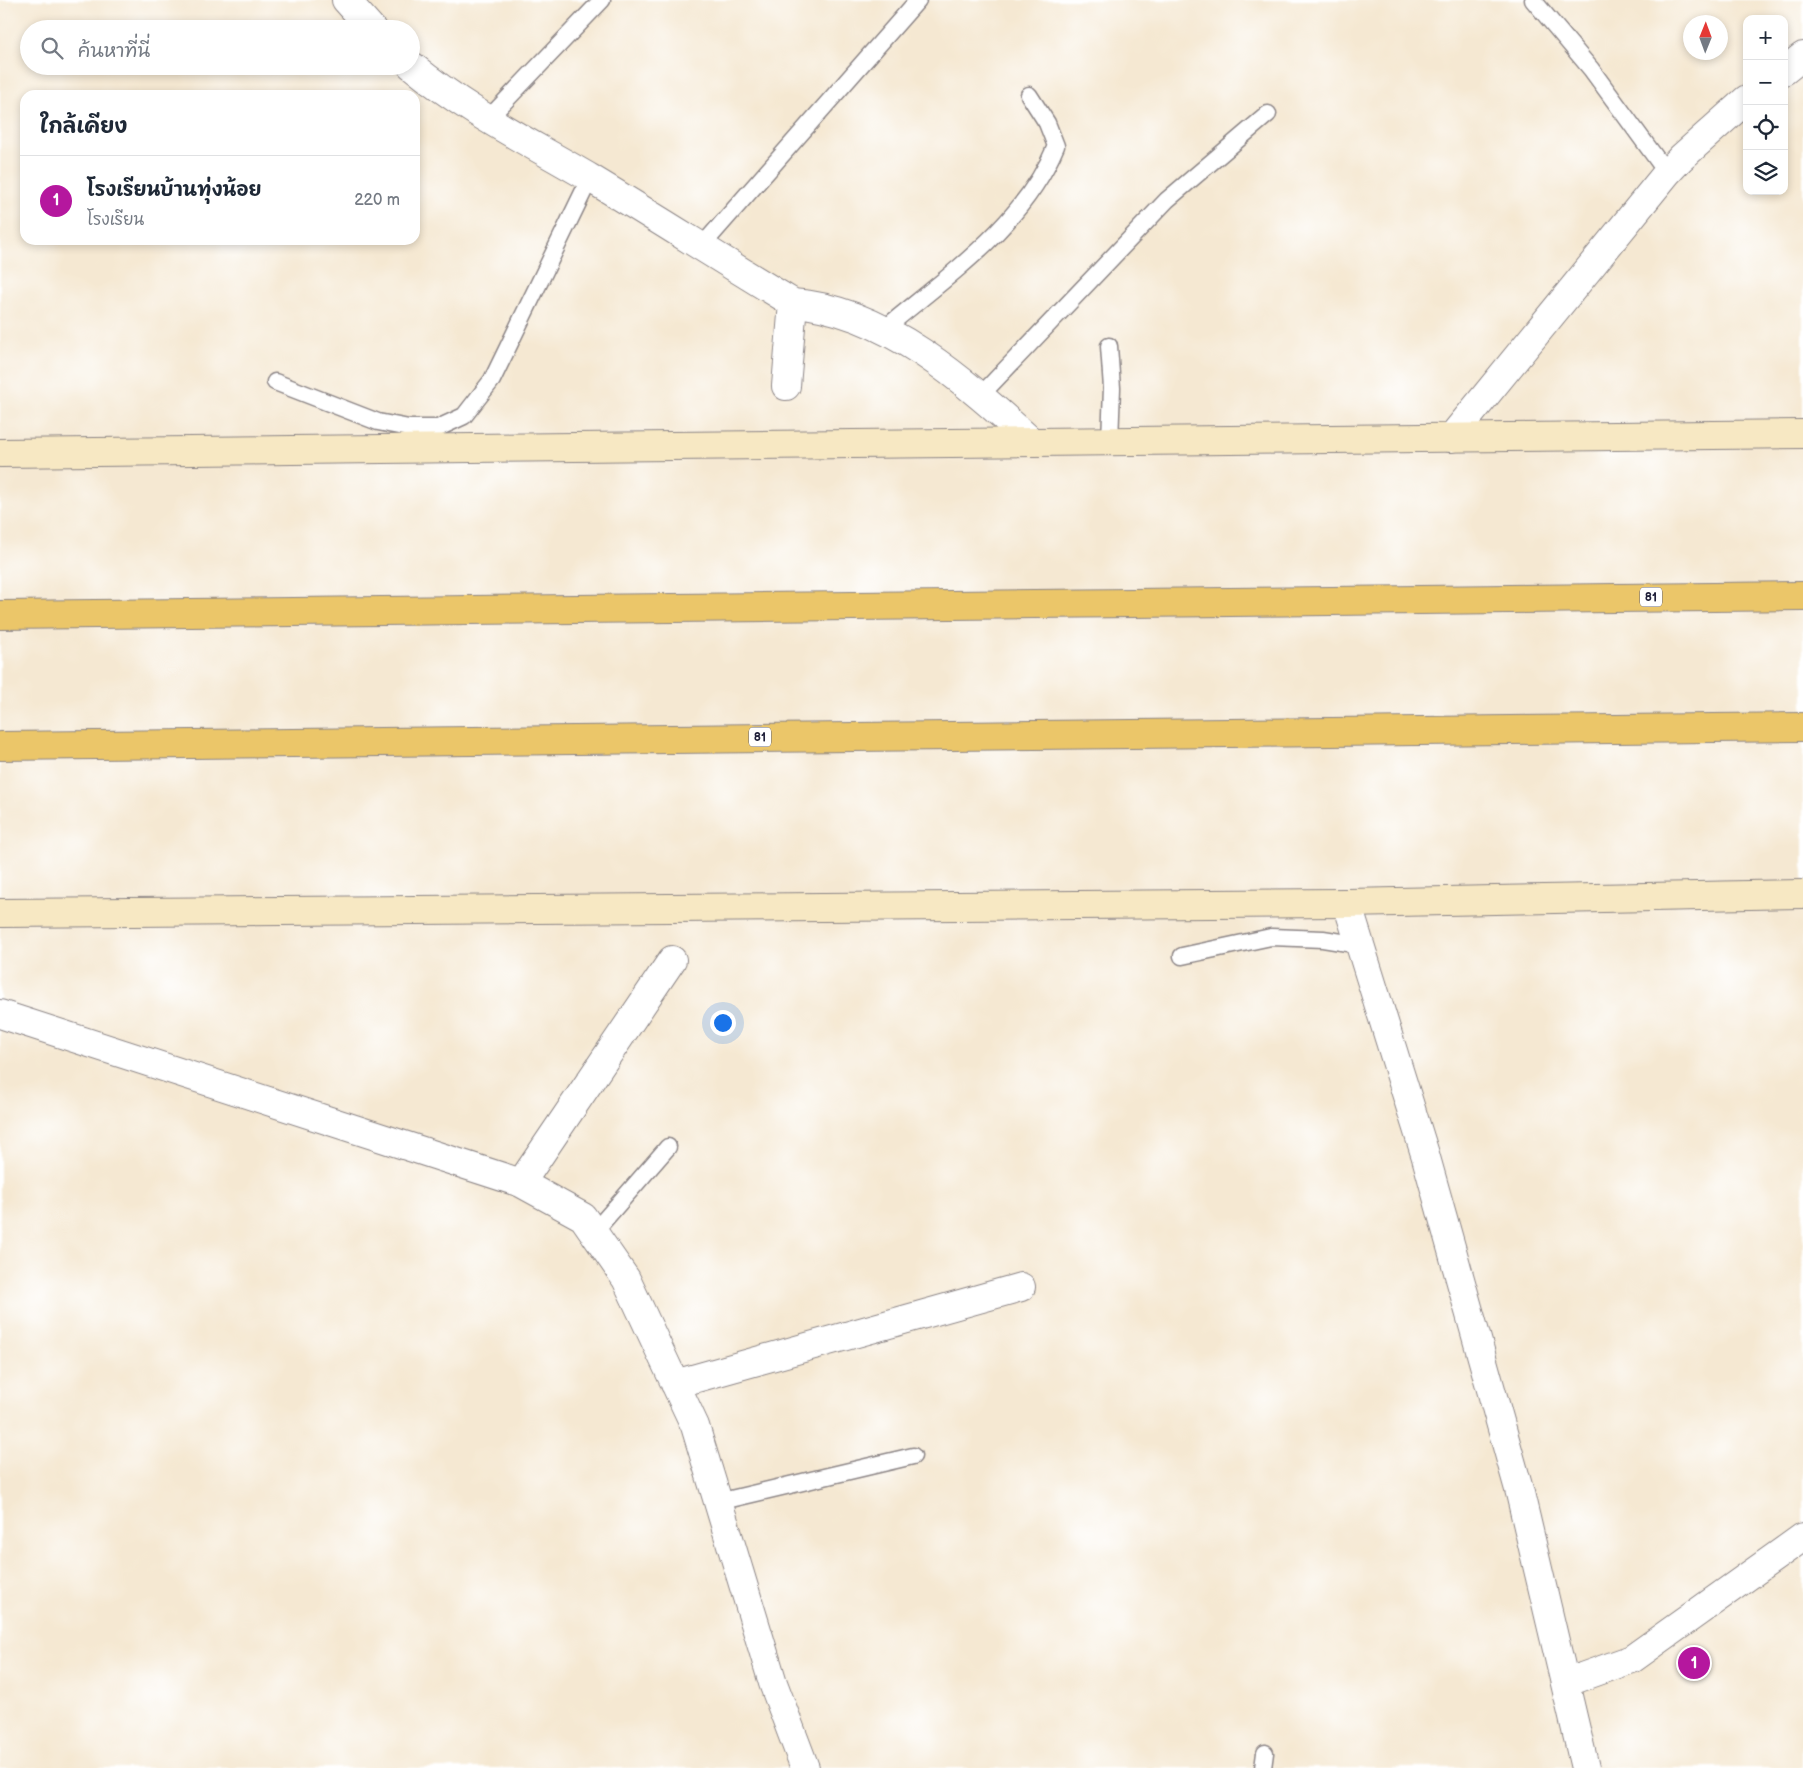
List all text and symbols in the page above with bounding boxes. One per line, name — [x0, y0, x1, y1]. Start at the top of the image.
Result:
north arrow — [1683, 15, 1728, 60]
map controls — [1743, 15, 1788, 195]
button: + — [1743, 15, 1788, 60]
search box — [20, 20, 420, 75]
icon: search — [38, 34, 66, 62]
text: ค้นหาที่นี่ — [78, 40, 150, 63]
button: − — [1743, 60, 1788, 105]
button: locate — [1743, 105, 1788, 150]
text: ใกล้เคียง — [40, 114, 127, 139]
button: layers — [1743, 150, 1788, 195]
text: โรงเรียนบ้านทุ่งน้อย — [87, 179, 262, 202]
text: 1 — [53, 191, 59, 210]
text: 220 m — [354, 191, 400, 210]
text: โรงเรียน — [87, 211, 144, 230]
road number: 81 — [1640, 588, 1662, 606]
road number: 81 — [749, 728, 771, 746]
your location — [710, 1010, 736, 1036]
pin: 1 — [1678, 1644, 1710, 1682]

